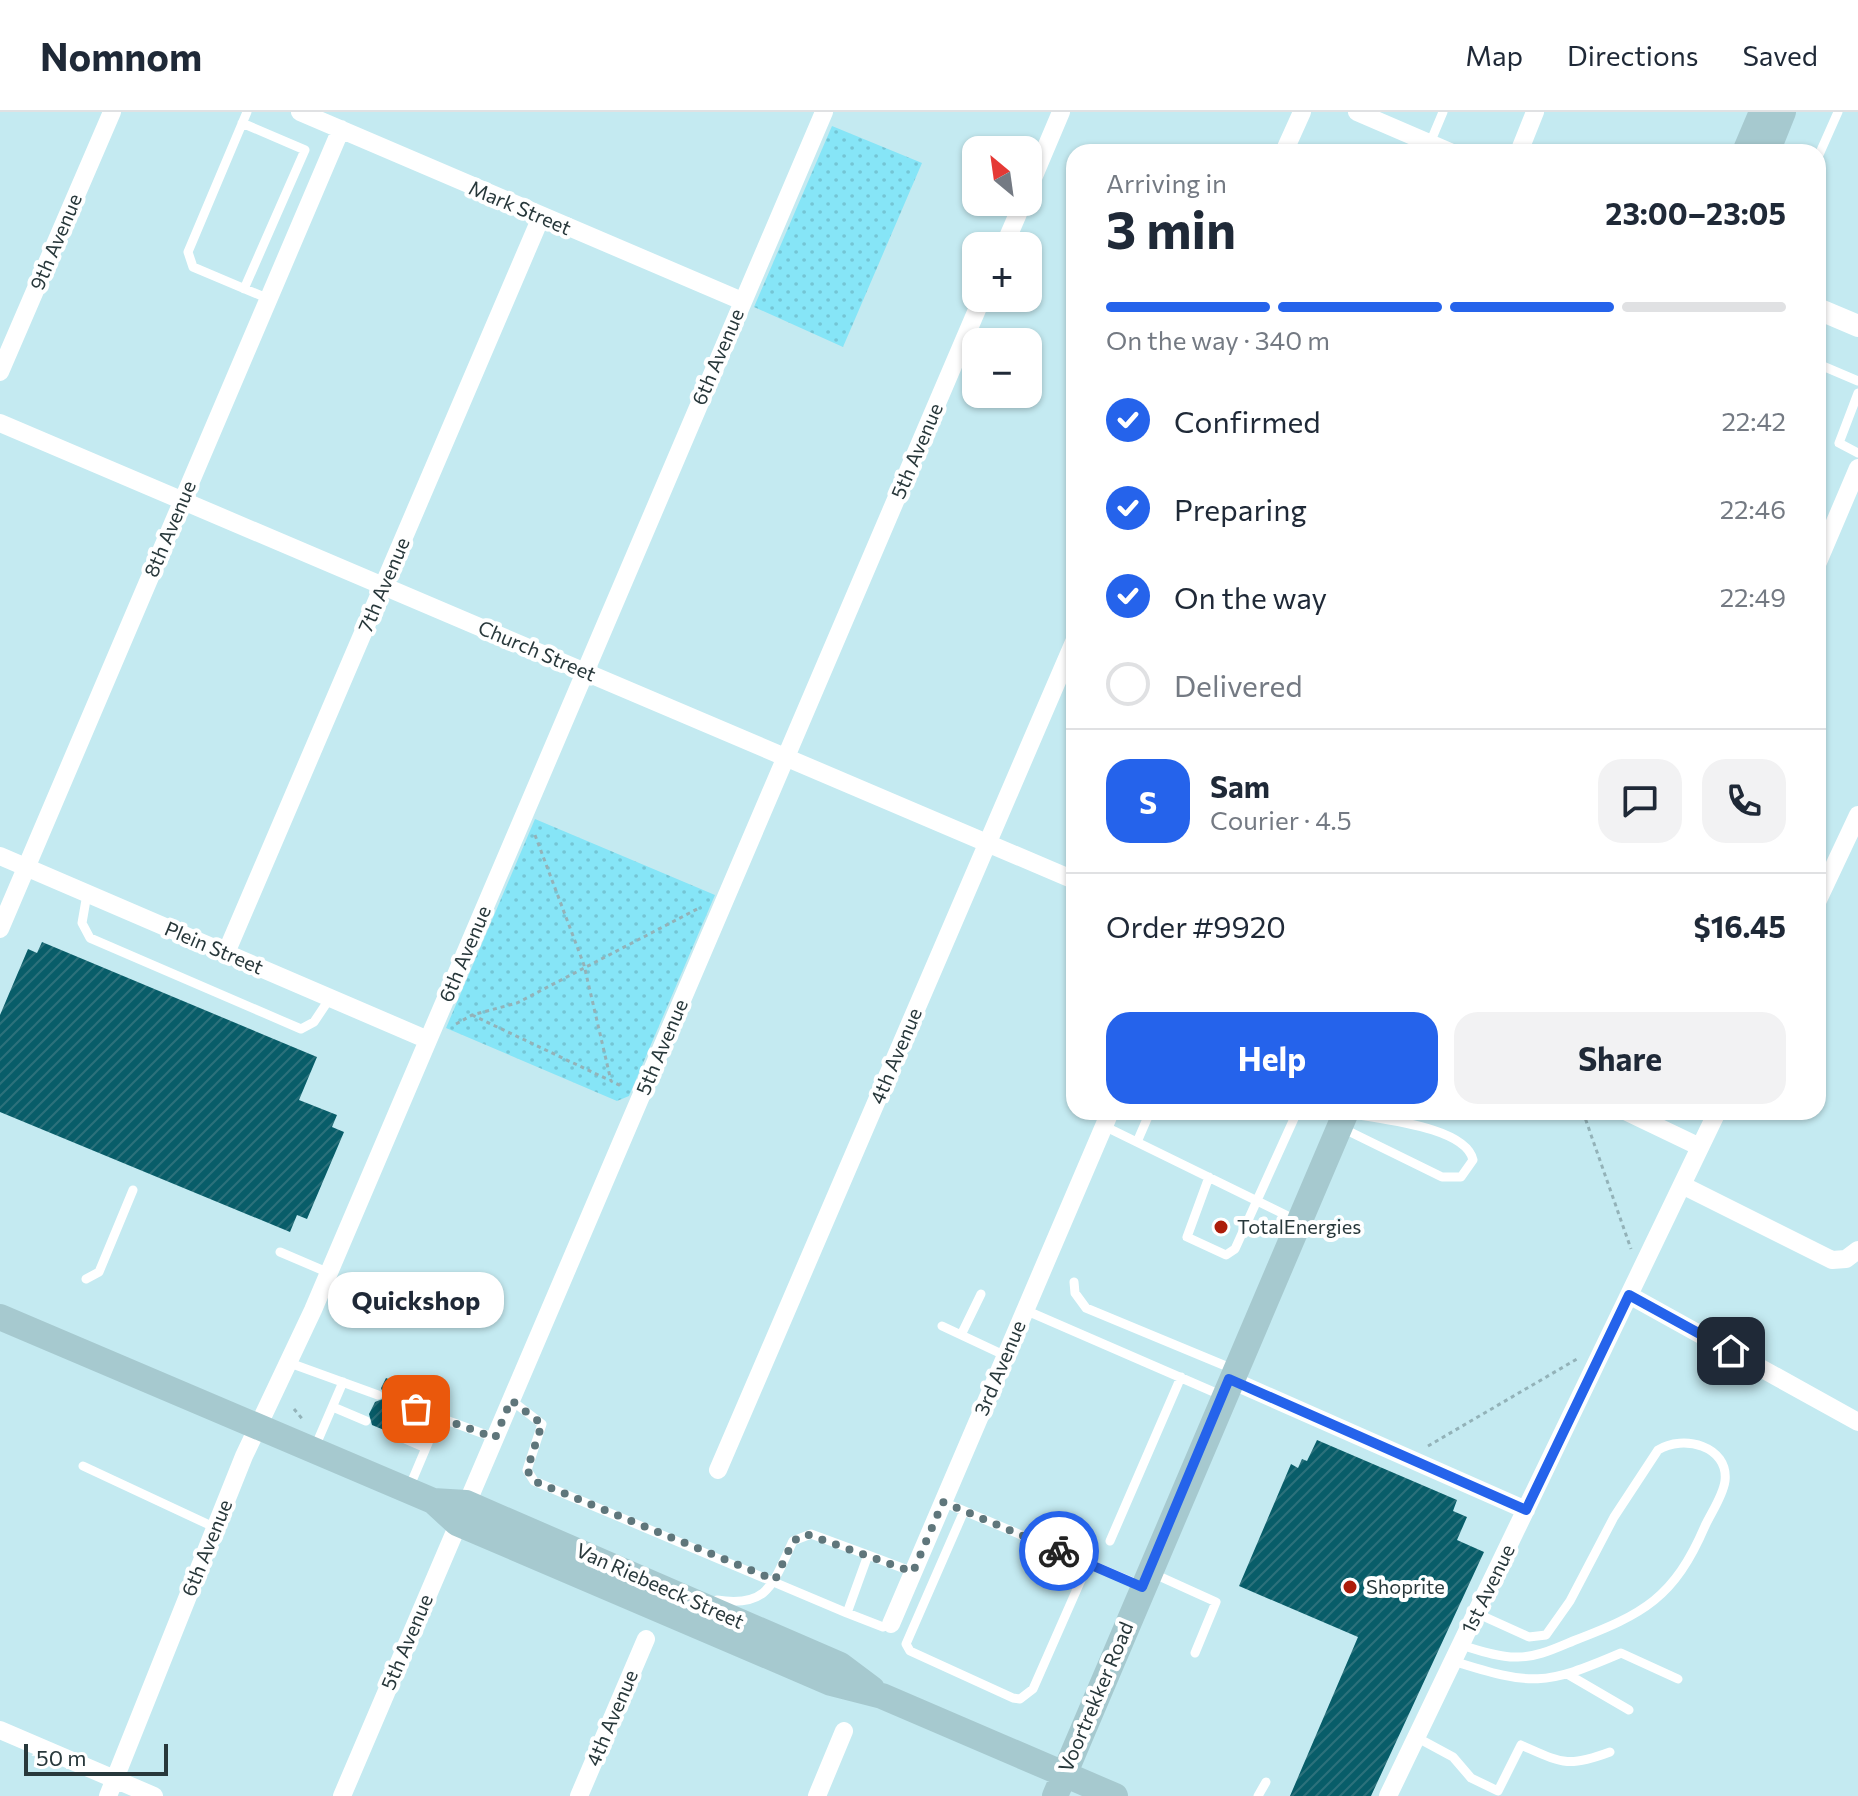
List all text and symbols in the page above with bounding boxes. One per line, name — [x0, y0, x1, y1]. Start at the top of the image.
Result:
text: Nomnom — [40, 32, 202, 79]
text: Map — [1465, 38, 1523, 72]
text: Directions — [1567, 38, 1698, 72]
text: Saved — [1742, 38, 1818, 72]
north arrow — [962, 136, 1042, 216]
map controls — [962, 136, 1042, 408]
text: Arriving in — [1106, 167, 1227, 198]
street label: Mark Street — [466, 175, 575, 239]
street label: 9th Avenue — [24, 190, 86, 293]
text: 23:00–23:05 — [1605, 194, 1786, 231]
text: 3 min — [1106, 196, 1236, 260]
button: + — [962, 232, 1042, 312]
street label: 6th Avenue — [686, 305, 748, 408]
text: On the way · 340 m — [1106, 324, 1330, 355]
button: − — [962, 328, 1042, 408]
icon: check — [1106, 398, 1150, 442]
street label: 5th Avenue — [885, 399, 947, 502]
text: Confirmed — [1174, 402, 1321, 439]
text: 22:42 — [1721, 405, 1786, 436]
street label: 8th Avenue — [138, 477, 200, 580]
icon: check — [1106, 486, 1150, 530]
text: Preparing — [1174, 490, 1307, 527]
text: 22:46 — [1720, 493, 1786, 524]
street label: 7th Avenue — [352, 534, 414, 636]
icon: check — [1106, 574, 1150, 618]
text: On the way — [1174, 578, 1327, 615]
text: 22:49 — [1720, 581, 1786, 612]
street label: Church Street — [475, 614, 600, 686]
text: Delivered — [1174, 666, 1303, 703]
button: chat — [1598, 759, 1682, 843]
button: phone — [1702, 759, 1786, 843]
text: Sam — [1210, 767, 1270, 804]
text: S — [1139, 783, 1157, 820]
text: Courier · 4.5 — [1210, 804, 1352, 835]
street label: 6th Avenue — [433, 902, 495, 1005]
text: Order #9920 — [1106, 907, 1286, 944]
text: $16.45 — [1693, 907, 1786, 944]
street label: Plein Street — [161, 915, 267, 979]
street label: 5th Avenue — [630, 995, 692, 1098]
street label: 4th Avenue — [864, 1004, 926, 1107]
button: Help — [1106, 1012, 1438, 1104]
button: Share — [1454, 1012, 1786, 1104]
place label: TotalEnergies — [1237, 1214, 1361, 1238]
marker: TotalEnergies — [1212, 1218, 1230, 1236]
callout: Quickshop — [328, 1273, 504, 1329]
text: Quickshop — [352, 1284, 480, 1315]
street label: 3rd Avenue — [968, 1316, 1030, 1419]
pin — [1697, 1317, 1765, 1385]
icon: home — [1709, 1329, 1753, 1373]
pin — [382, 1375, 450, 1443]
icon: bag — [394, 1387, 438, 1431]
street label: 6th Avenue — [176, 1496, 236, 1600]
courier — [1019, 1511, 1099, 1591]
icon: bike — [1037, 1529, 1081, 1573]
street label: Van Riebeeck Street — [573, 1537, 748, 1633]
street label: 1st Avenue — [1455, 1540, 1519, 1637]
place label: Shoprite — [1366, 1574, 1445, 1598]
marker: Shoprite — [1341, 1578, 1359, 1596]
street label: 5th Avenue — [375, 1590, 437, 1693]
street label: Voortrekker Road — [1053, 1618, 1138, 1775]
street label: 4th Avenue — [580, 1666, 642, 1769]
scale bar — [24, 1740, 168, 1776]
text: 50 m — [36, 1744, 86, 1771]

